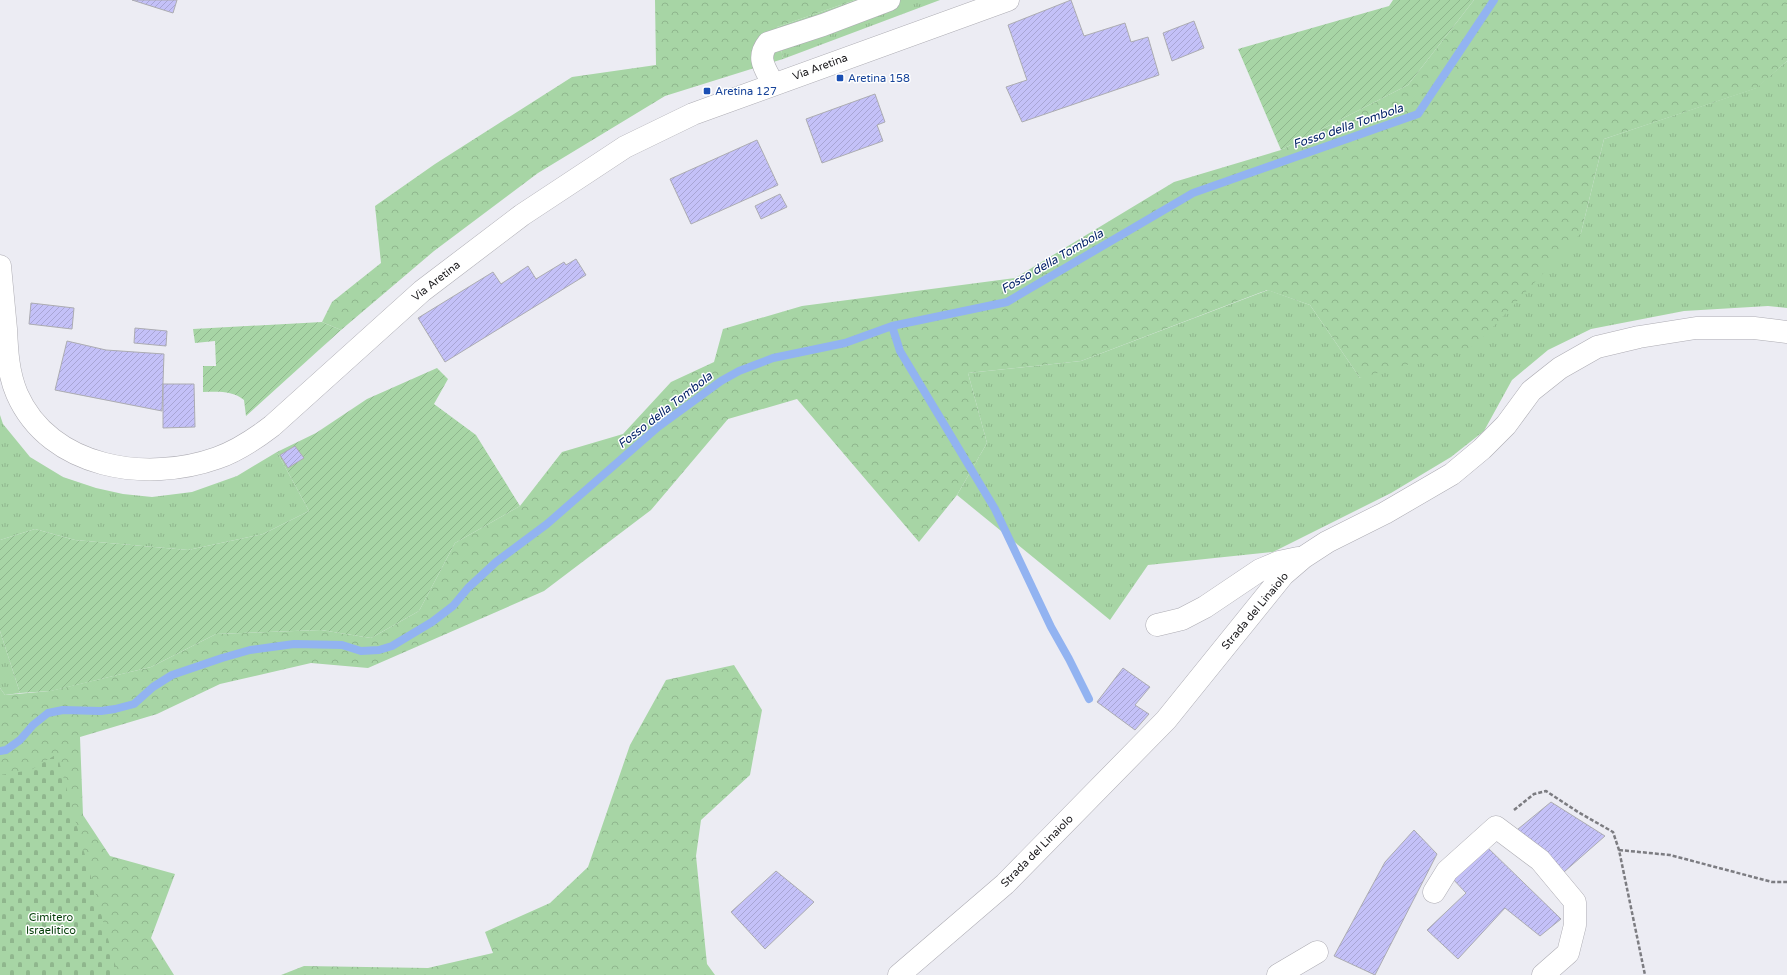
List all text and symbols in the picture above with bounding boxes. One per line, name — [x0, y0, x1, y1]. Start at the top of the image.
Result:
street label: Via Aretina — [791, 51, 849, 83]
place label: Aretina 158 — [848, 72, 910, 85]
marker: Aretina 158 — [835, 73, 845, 83]
place label: Aretina 127 — [715, 85, 777, 98]
marker: Aretina 127 — [702, 86, 712, 96]
water label: Fosso della Tombola — [1291, 100, 1405, 151]
water label: Fosso della Tombola — [998, 226, 1106, 296]
street label: Via Aretina — [409, 258, 463, 304]
water label: Fosso della Tombola — [615, 369, 715, 451]
street label: Strada del Linaiolo — [1219, 570, 1291, 652]
street label: Strada del Linaiolo — [998, 812, 1076, 890]
park label: Cimitero Israelitico — [26, 911, 76, 937]

